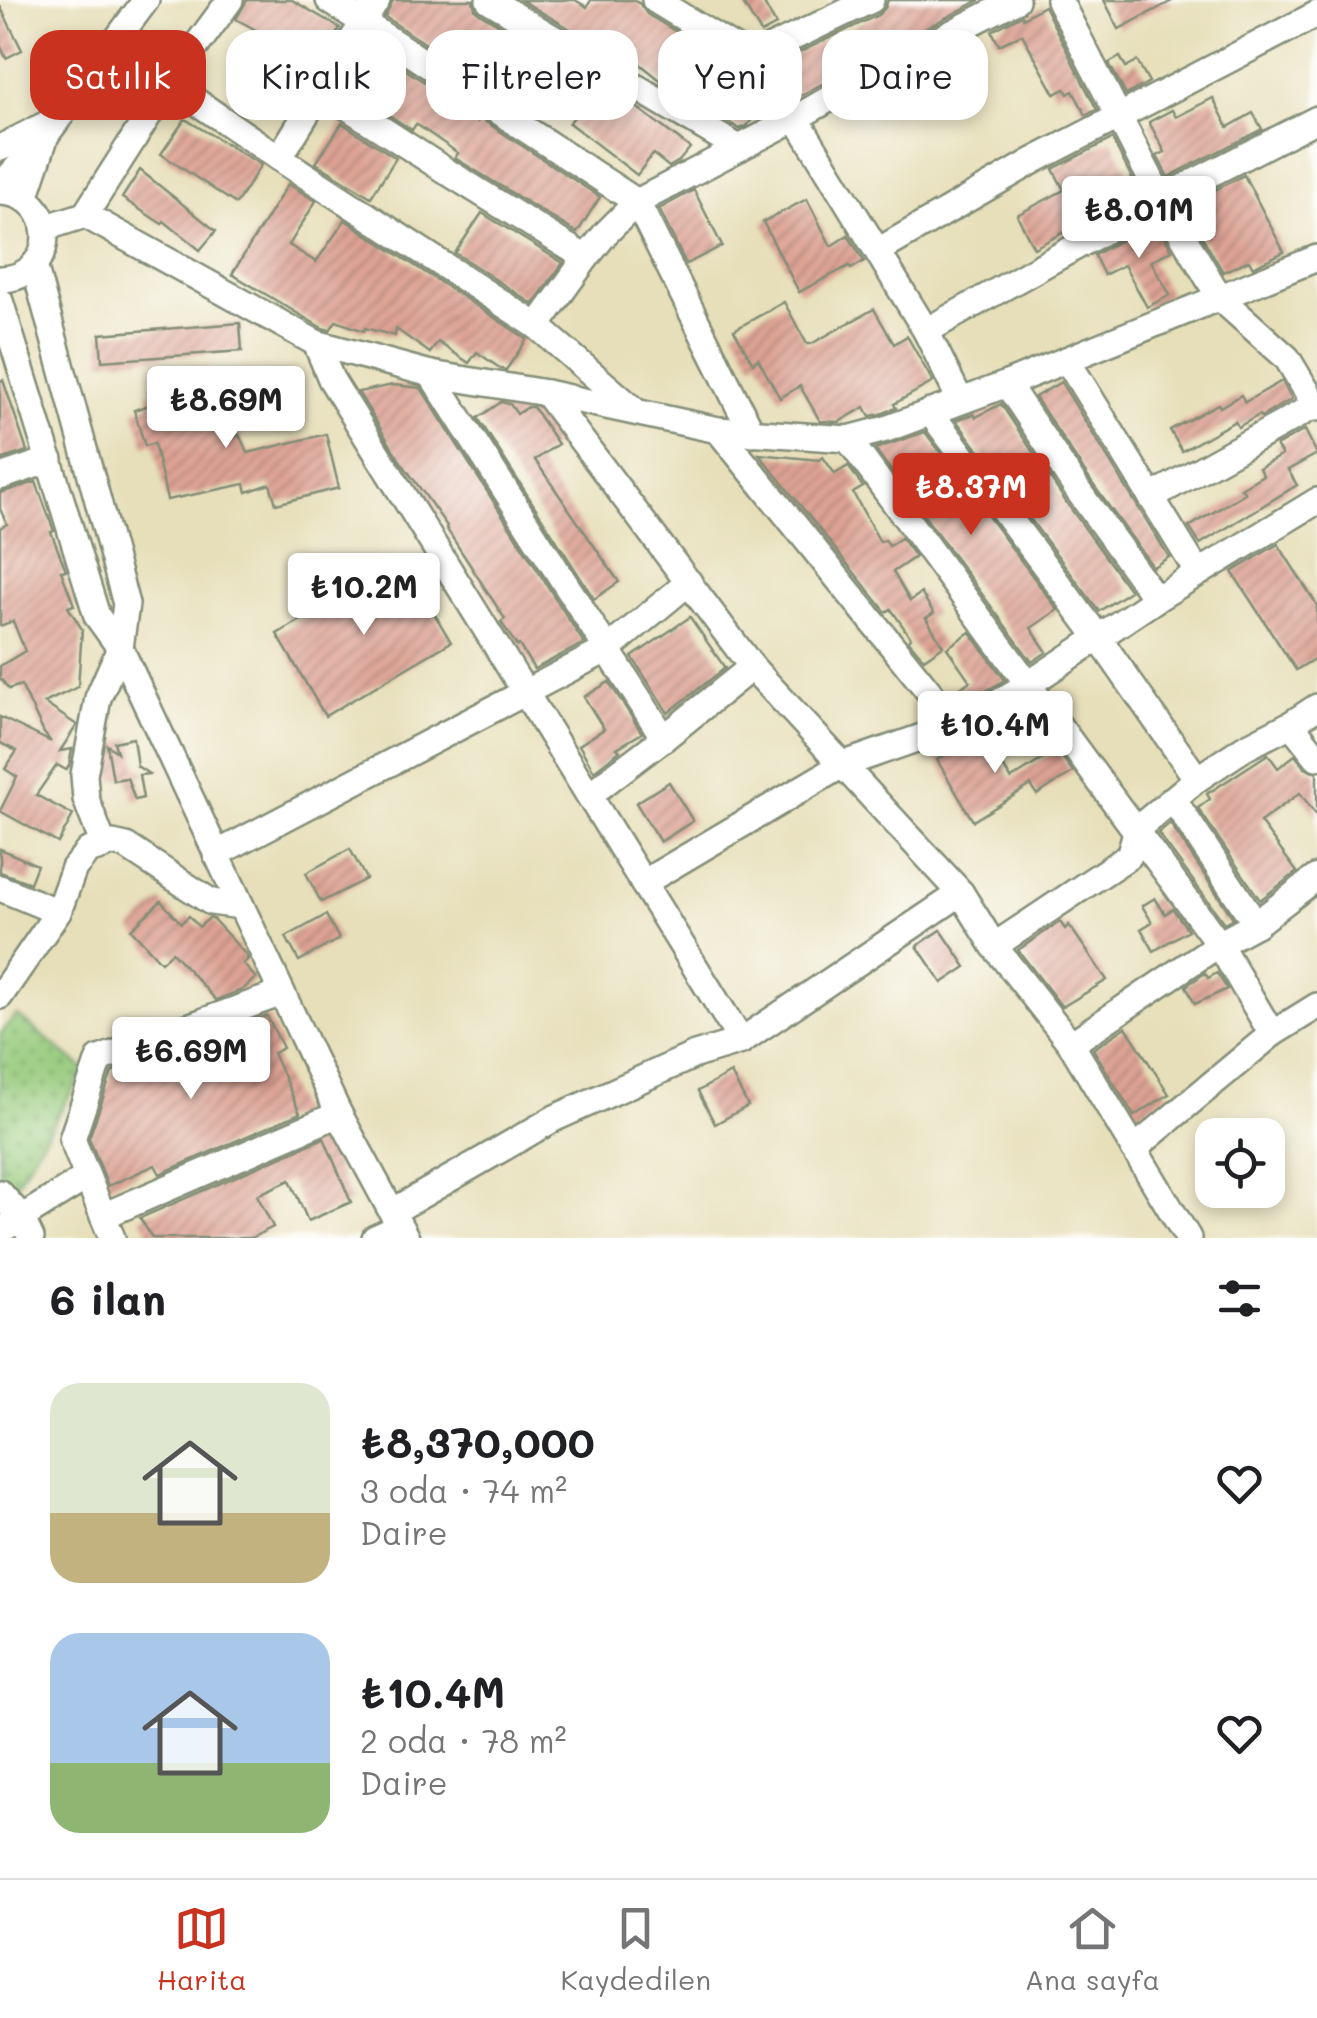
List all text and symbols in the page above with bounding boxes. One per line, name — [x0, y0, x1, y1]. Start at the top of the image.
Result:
chip: Satılık — [30, 30, 206, 120]
chip: Kiralık — [226, 30, 406, 120]
chip: Filtreler — [426, 30, 638, 120]
chip: Yeni — [658, 30, 802, 120]
chip: Daire — [822, 30, 988, 120]
pin: ₺8.01M — [1058, 176, 1220, 261]
text: ₺8.01M — [1084, 187, 1194, 229]
pin: ₺8.69M — [145, 366, 307, 451]
text: ₺8.69M — [169, 377, 283, 419]
pin: ₺8.37M — [890, 453, 1052, 538]
text: ₺8.37M — [915, 464, 1027, 506]
pin: ₺10.2M — [283, 553, 445, 638]
text: ₺10.2M — [310, 564, 418, 606]
pin: ₺10.4M — [914, 691, 1076, 776]
text: ₺10.4M — [940, 702, 1050, 744]
pin: ₺6.69M — [110, 1017, 272, 1102]
text: ₺6.69M — [134, 1028, 248, 1070]
map controls — [1195, 1118, 1285, 1208]
button: locate — [1195, 1118, 1285, 1208]
text: 6 ilan — [50, 1271, 166, 1326]
icon: filters — [1212, 1271, 1267, 1326]
text: ₺8,370,000 — [360, 1414, 595, 1469]
icon: home — [130, 1423, 250, 1543]
icon: heart — [1212, 1456, 1267, 1511]
text: 3 oda · 74 m² — [360, 1469, 567, 1511]
text: Daire — [360, 1511, 448, 1553]
text: ₺10.4M — [360, 1664, 505, 1719]
icon: home — [130, 1673, 250, 1793]
icon: heart — [1212, 1706, 1267, 1761]
text: 2 oda · 78 m² — [360, 1719, 567, 1761]
text: Daire — [360, 1761, 448, 1803]
tab: Harita — [157, 1901, 247, 1997]
tab: Kaydedilen — [561, 1901, 711, 1997]
tab: Ana sayfa — [1025, 1901, 1160, 1997]

